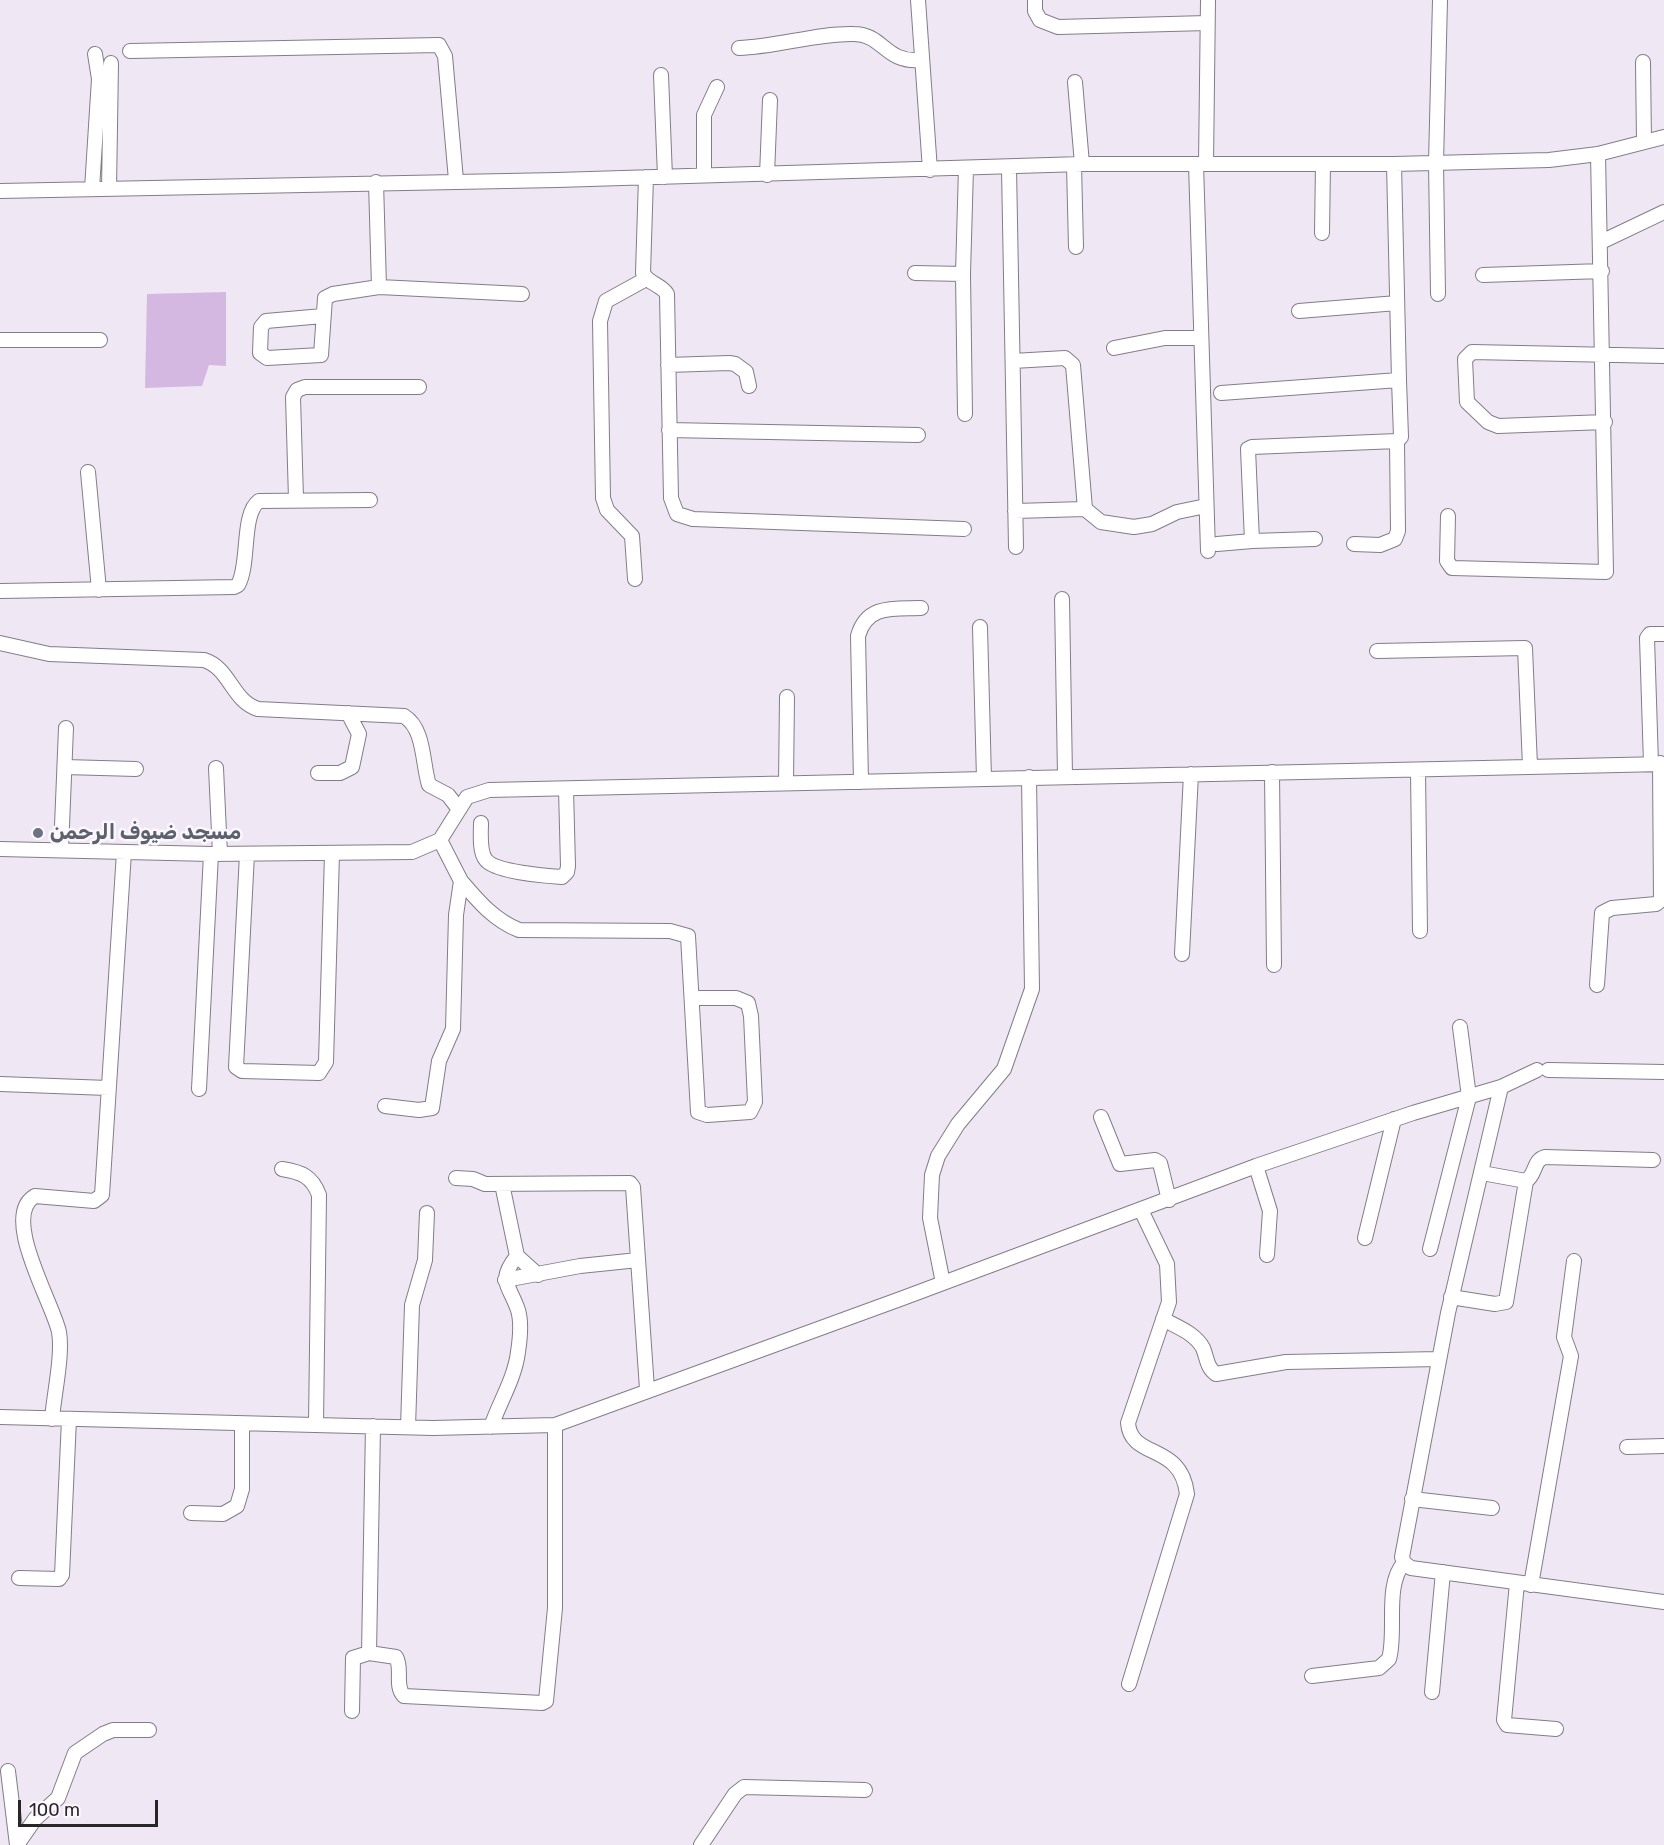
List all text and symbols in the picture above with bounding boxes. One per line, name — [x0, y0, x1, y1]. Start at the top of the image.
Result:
place label: مسجد ضيوف الرحمن — [50, 820, 241, 846]
marker: مسجد ضيوف الرحمن — [31, 826, 45, 840]
scale bar — [21, 1788, 160, 1826]
text: 100 m — [29, 1799, 80, 1821]

